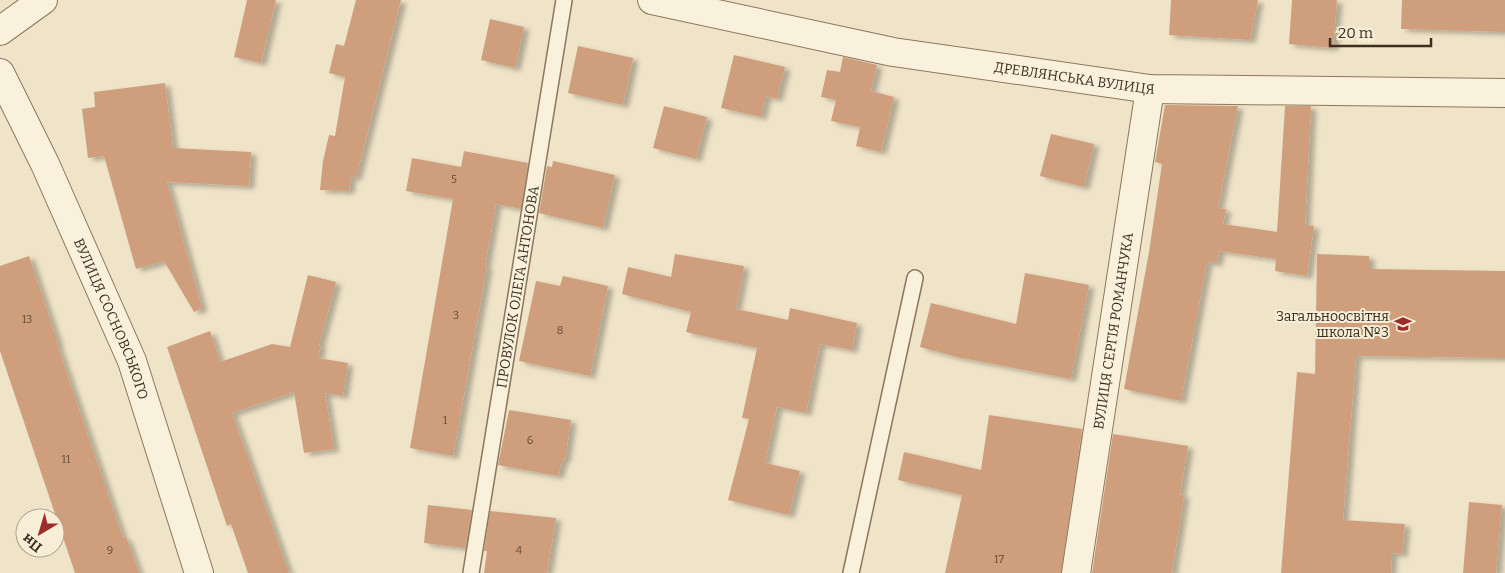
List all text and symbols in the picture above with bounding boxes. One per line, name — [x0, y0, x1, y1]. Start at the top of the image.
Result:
scale bar — [1330, 15, 1431, 47]
text: 20 m — [1338, 24, 1374, 42]
street label: ДРЕВЛЯНСЬКА ВУЛИЦЯ — [993, 58, 1155, 98]
house number: 5 — [451, 173, 457, 186]
street label: ПРОВУЛОК ОЛЕГА АНТОНОВА — [493, 184, 542, 389]
street label: ВУЛИЦЯ СЕРГІЯ РОМАНЧУКА — [1090, 231, 1136, 431]
street label: ВУЛИЦЯ СОСНОВСЬКОГО — [70, 235, 152, 401]
place label: Загальноосвітня школа №3 — [1276, 308, 1389, 341]
house number: 3 — [453, 309, 459, 322]
house number: 13 — [22, 313, 32, 326]
school or university icon: Загальноосвітня школа №3 — [1393, 314, 1413, 334]
house number: 8 — [557, 324, 563, 337]
house number: 1 — [443, 414, 448, 427]
house number: 6 — [527, 434, 533, 447]
house number: 11 — [62, 453, 71, 466]
north arrow — [15, 508, 65, 558]
text: Пн — [19, 530, 46, 556]
house number: 9 — [107, 544, 113, 557]
house number: 4 — [516, 544, 523, 557]
house number: 17 — [994, 553, 1004, 566]

